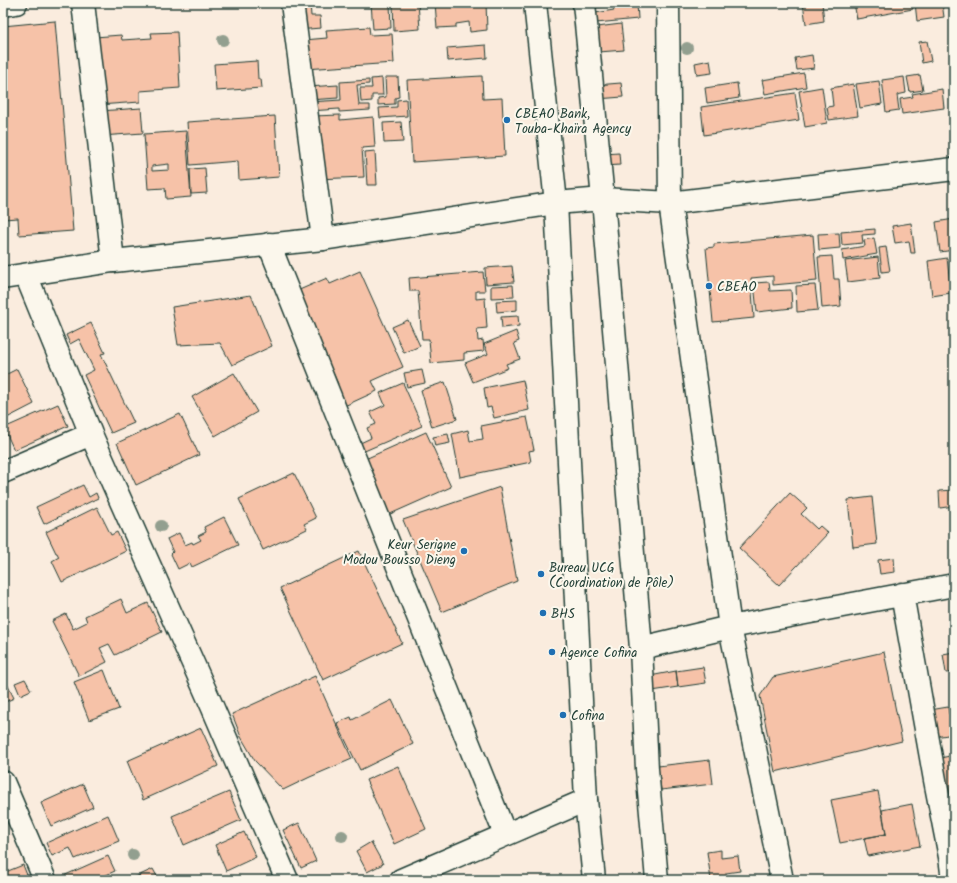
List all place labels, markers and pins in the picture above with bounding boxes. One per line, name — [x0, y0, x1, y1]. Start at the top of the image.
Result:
place label: CBEAO Bank, Touba-Khaïra Agency — [515, 104, 632, 140]
marker: CBEAO Bank, Touba-Khaïra Agency — [502, 115, 512, 125]
place label: CBEAO — [717, 277, 757, 298]
marker: CBEAO — [704, 281, 714, 291]
place label: Keur Serigne Modou Bousso Dieng — [343, 535, 456, 571]
marker: Keur Serigne Modou Bousso Dieng — [459, 546, 469, 556]
place label: Bureau UCG (Coordination de Pôle) — [549, 558, 674, 594]
marker: Bureau UCG (Coordination de Pôle) — [536, 569, 546, 579]
place label: BHS — [551, 604, 575, 625]
marker: BHS — [538, 608, 548, 618]
place label: Agence Cofina — [560, 643, 637, 664]
marker: Agence Cofina — [547, 647, 557, 657]
place label: Cofina — [571, 706, 605, 727]
marker: Cofina — [558, 710, 568, 720]

